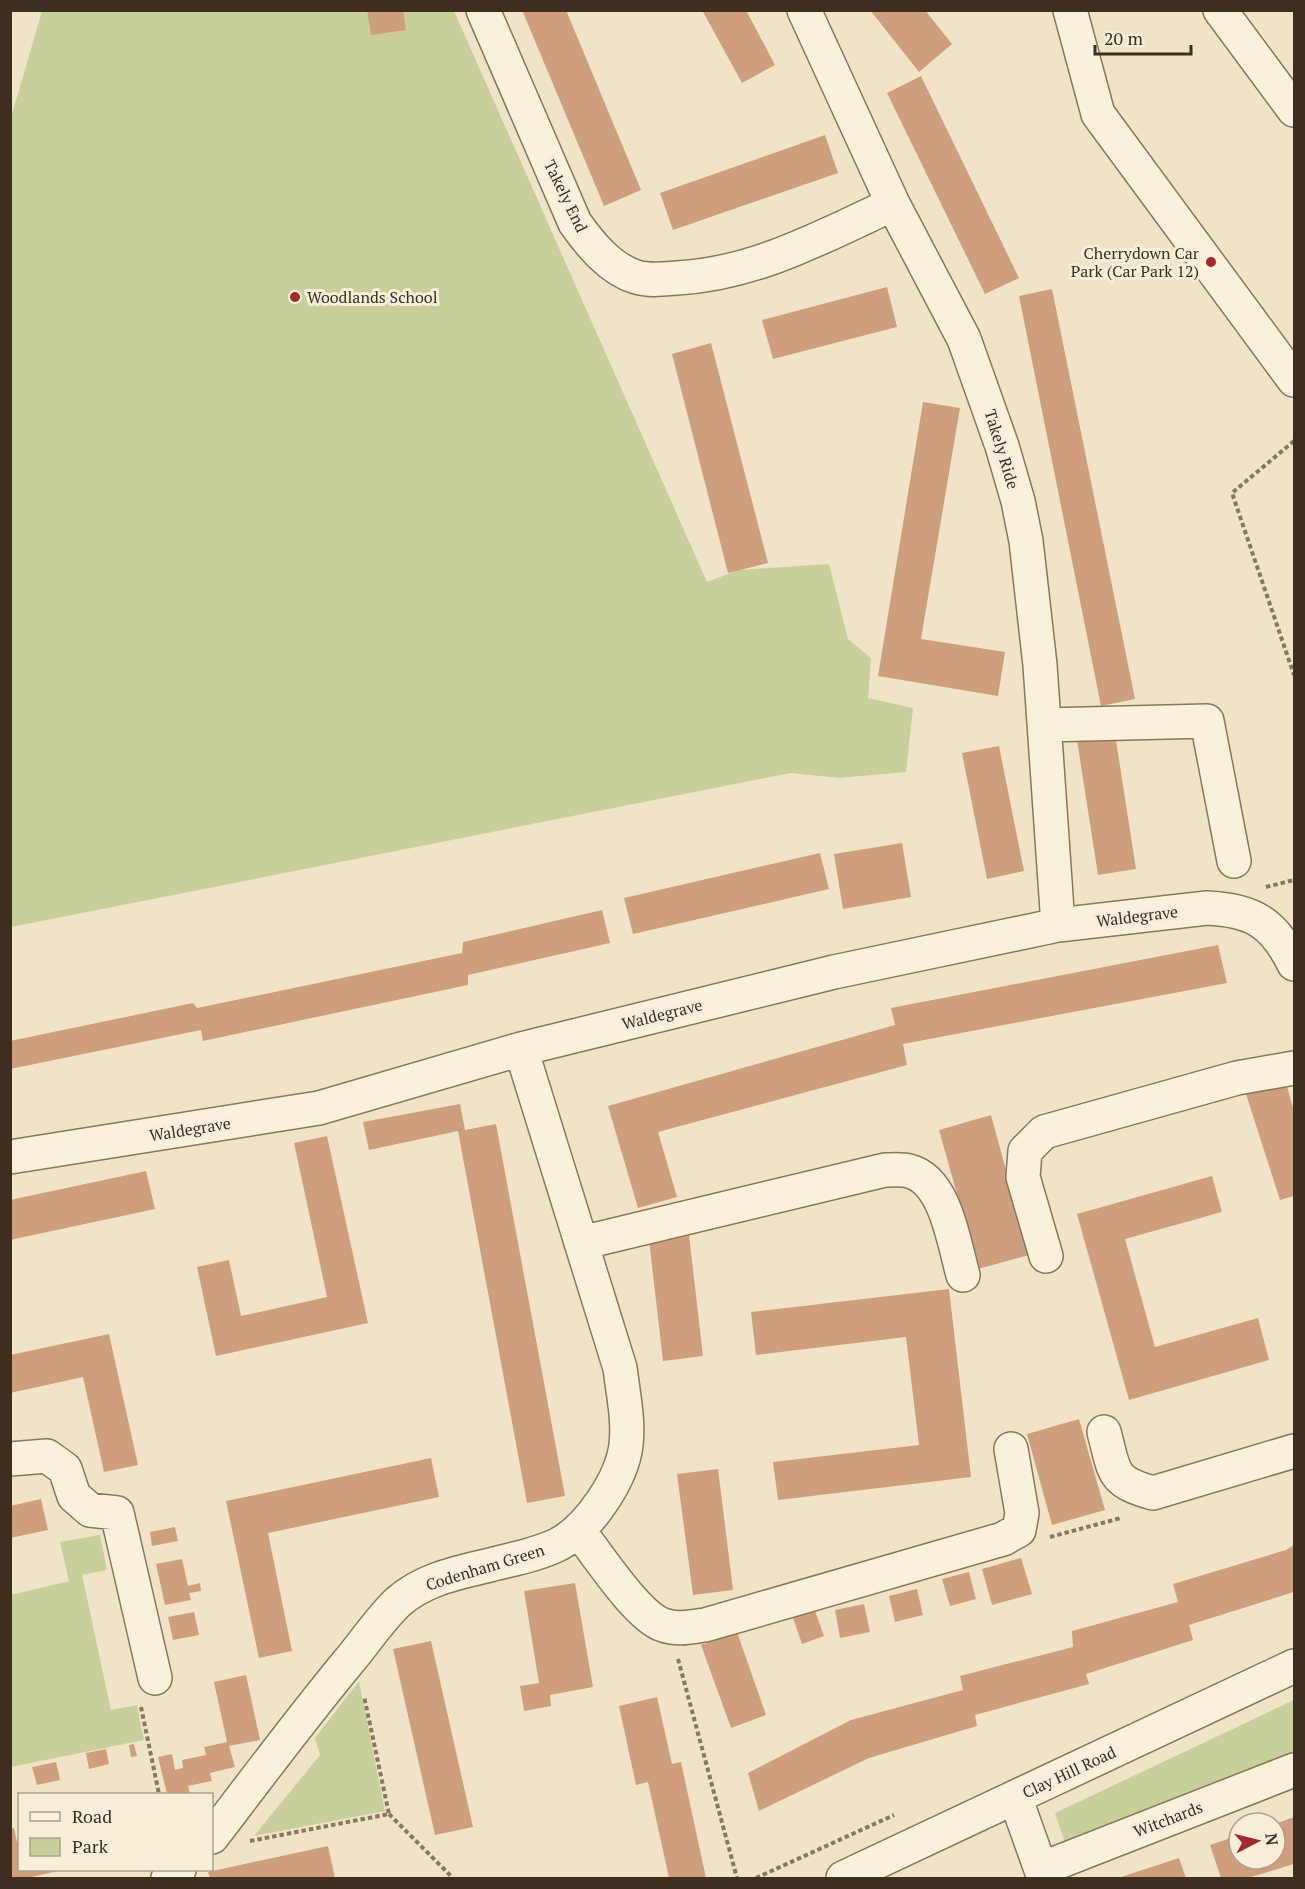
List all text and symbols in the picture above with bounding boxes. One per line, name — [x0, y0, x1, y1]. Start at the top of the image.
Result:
scale bar — [1095, 18, 1191, 56]
text: 20 m — [1104, 26, 1144, 50]
street label: Takely End — [539, 156, 593, 236]
place label: Cherrydown Car Park (Car Park 12) — [1071, 242, 1200, 282]
marker: Cherrydown Car Park (Car Park 12) — [1204, 255, 1218, 269]
place label: Woodlands School — [307, 286, 438, 308]
marker: Woodlands School — [288, 290, 302, 304]
street label: Takely Ride — [979, 406, 1025, 492]
street label: Waldegrave — [1095, 900, 1179, 932]
street label: Waldegrave — [619, 993, 705, 1035]
street label: Waldegrave — [148, 1112, 232, 1146]
street label: Codenham Green — [423, 1538, 548, 1596]
street label: Clay Hill Road — [1019, 1741, 1119, 1803]
legend — [18, 1793, 213, 1871]
street label: Witchards — [1130, 1796, 1206, 1842]
text: Road — [72, 1804, 112, 1828]
north arrow — [1227, 1811, 1287, 1871]
text: N — [1260, 1832, 1284, 1847]
text: Park — [72, 1834, 109, 1858]

